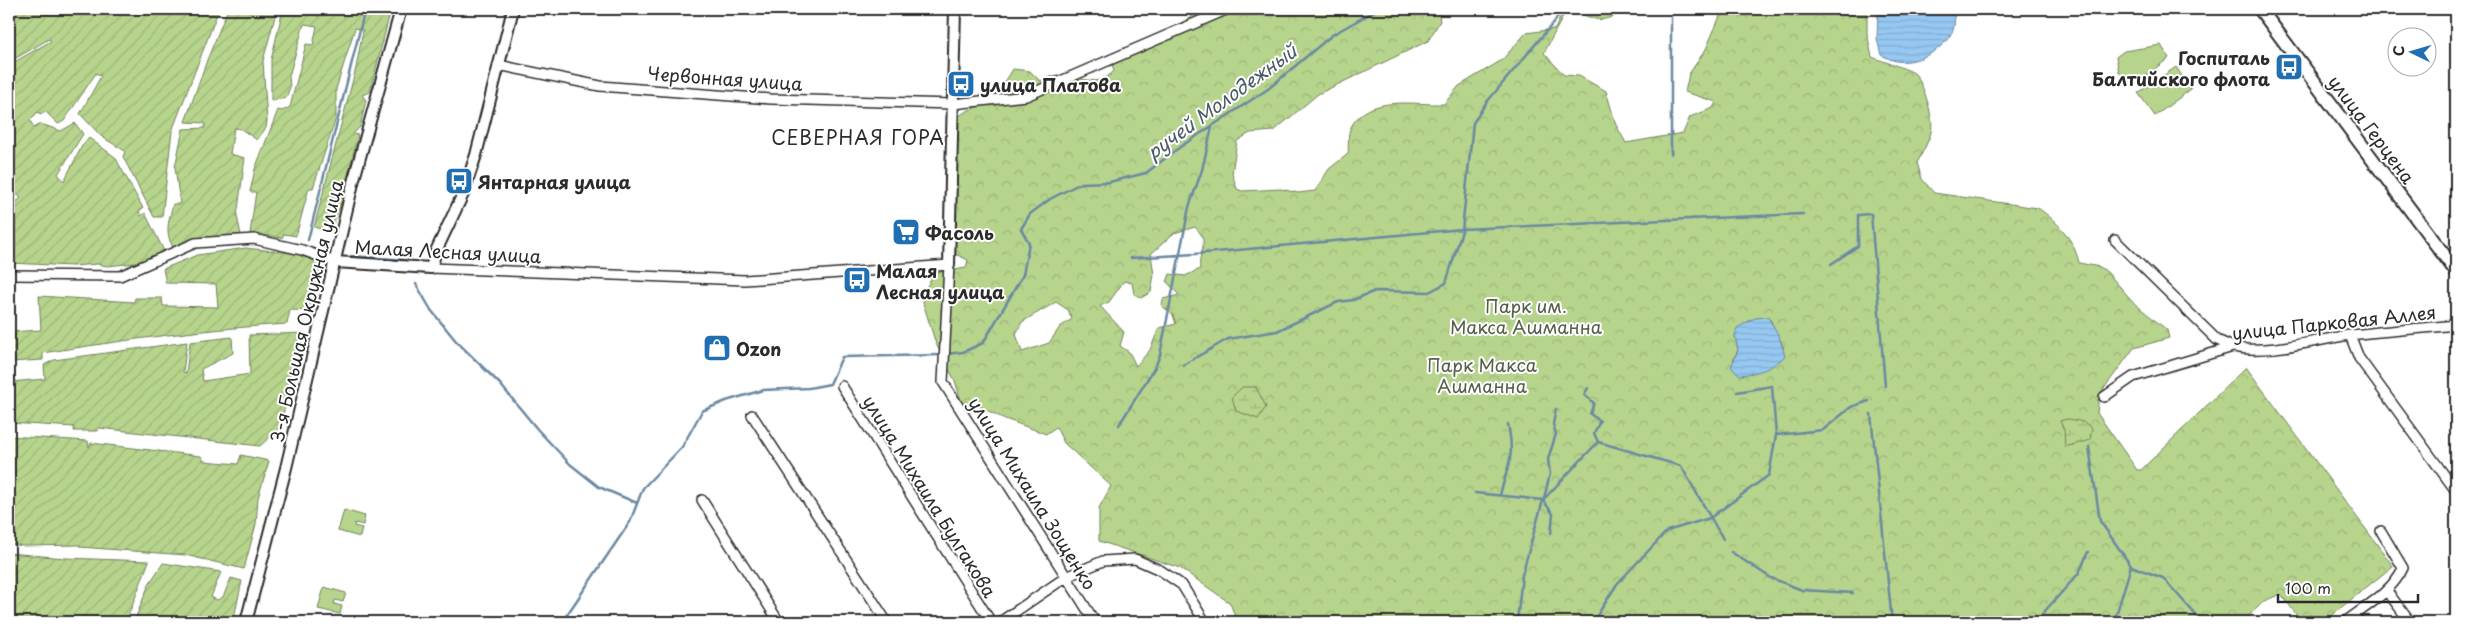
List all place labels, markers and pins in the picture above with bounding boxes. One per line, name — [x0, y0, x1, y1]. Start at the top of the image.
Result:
place label: Госпиталь Балтийского флота — [2092, 44, 2271, 92]
bus stop icon: Госпиталь Балтийского флота — [2274, 52, 2304, 82]
bus stop icon: улица Платова — [946, 69, 976, 99]
place label: улица Платова — [980, 71, 1121, 98]
bus stop icon: Янтарная улица — [444, 166, 474, 196]
place label: Янтарная улица — [478, 168, 632, 195]
supermarket icon: Фасоль — [891, 217, 921, 247]
place label: Фасоль — [925, 219, 994, 246]
place label: Малая Лесная улица — [876, 257, 1005, 305]
bus stop icon: Малая Лесная улица — [842, 265, 872, 295]
shop icon: Ozon — [702, 333, 732, 363]
place label: Ozon — [736, 335, 781, 362]

